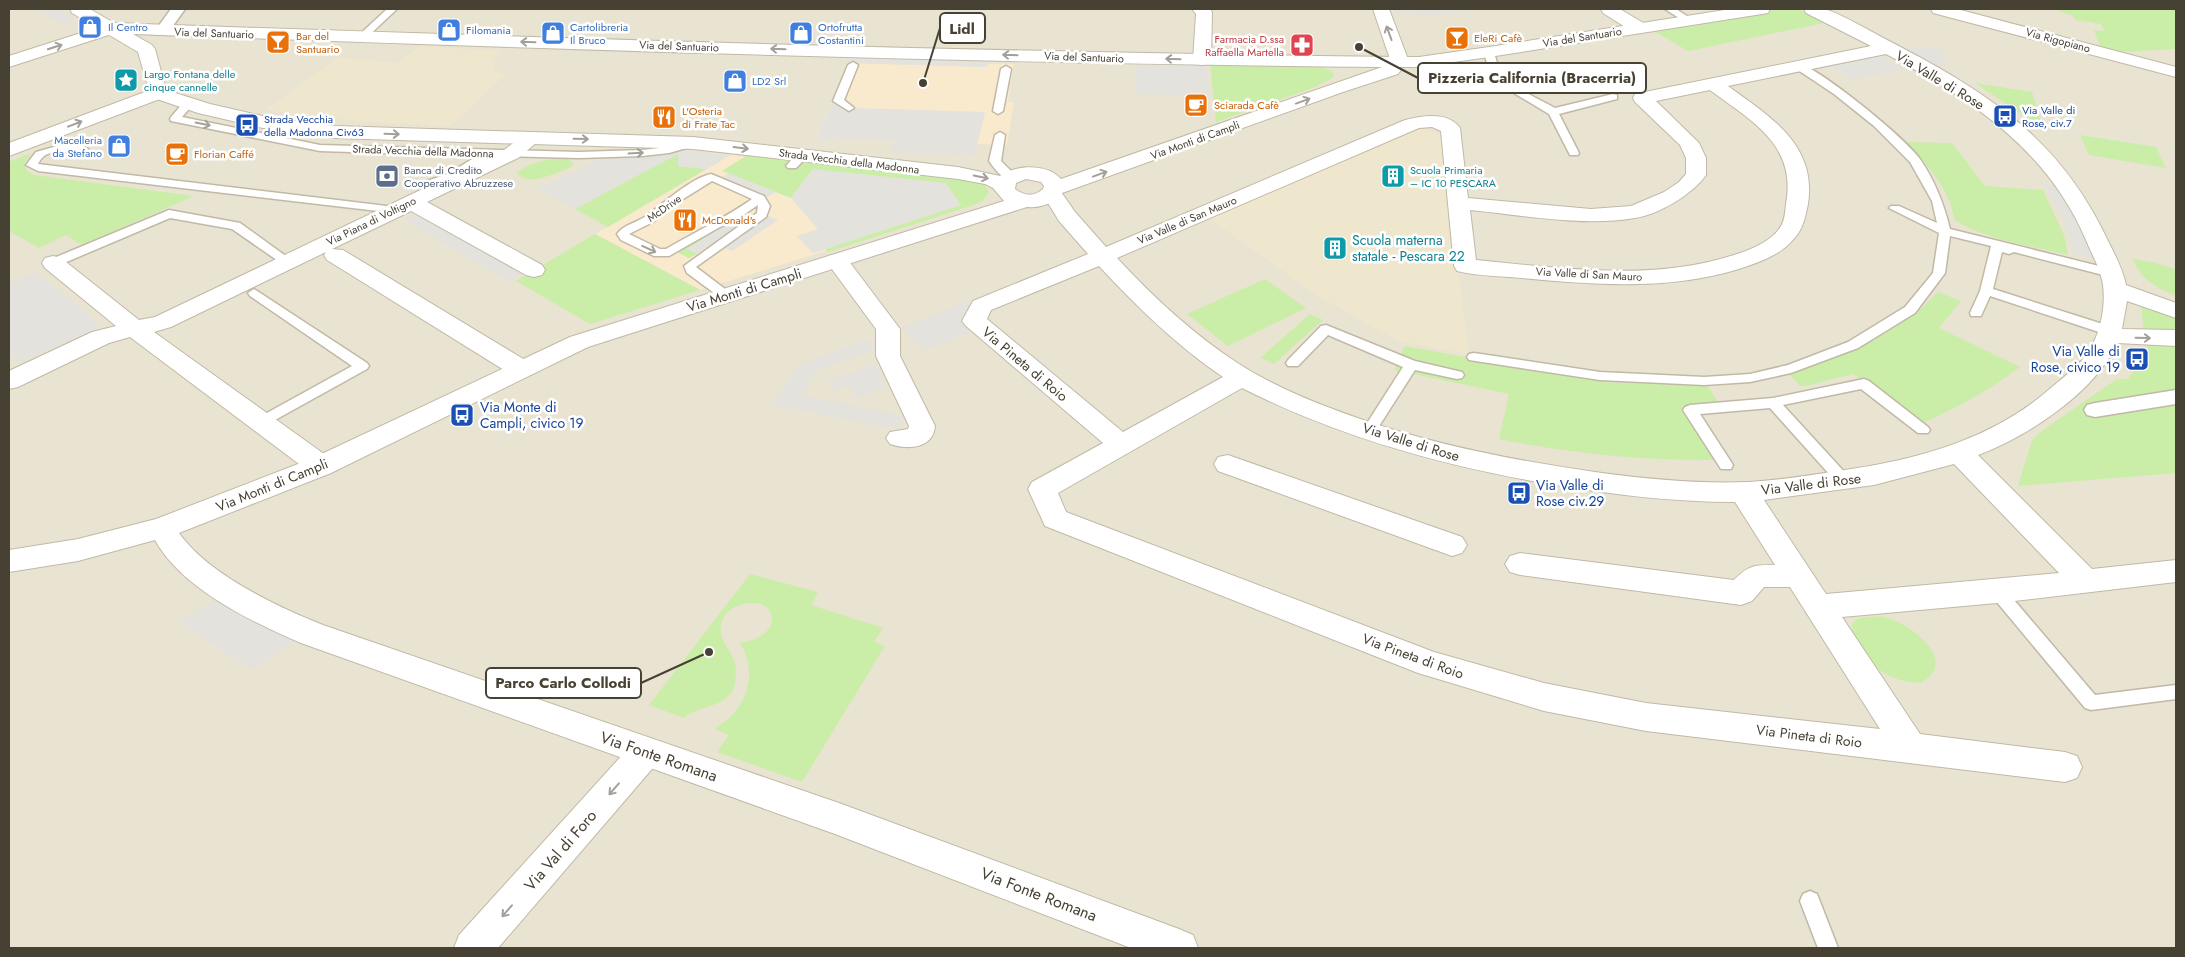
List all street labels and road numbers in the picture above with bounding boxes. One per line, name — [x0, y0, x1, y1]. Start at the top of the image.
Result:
street label: Via del Santuario — [1541, 23, 1623, 51]
street label: Via del Santuario — [174, 24, 254, 42]
street label: Via Rigopiano — [2024, 24, 2092, 56]
street label: Via del Santuario — [639, 37, 719, 55]
street label: Via Valle di Rose — [1892, 46, 1988, 114]
street label: Via del Santuario — [1044, 48, 1124, 66]
street label: Via Monti di Campli — [1148, 116, 1242, 164]
street label: Strada Vecchia della Madonna — [352, 141, 494, 161]
street label: Strada Vecchia della Madonna — [778, 144, 920, 178]
street label: McDrive — [644, 190, 685, 226]
street label: Via Piana di Voltigno — [323, 192, 419, 250]
street label: Via Valle di San Mauro — [1135, 192, 1239, 248]
street label: Via Monti di Campli — [684, 263, 804, 317]
street label: Via Valle di San Mauro — [1535, 263, 1643, 285]
street label: Via Pineta di Roio — [978, 322, 1073, 406]
street label: Via Valle di Rose — [1360, 418, 1462, 466]
street label: Via Monti di Campli — [213, 453, 331, 517]
street label: Via Valle di Rose — [1760, 468, 1862, 500]
street label: Via Pineta di Roio — [1360, 628, 1467, 684]
street label: Via Pineta di Roio — [1755, 720, 1863, 752]
street label: Via Fonte Romana — [597, 726, 721, 787]
street label: Via Val di Foro — [519, 805, 602, 896]
street label: Via Fonte Romana — [977, 862, 1100, 927]

